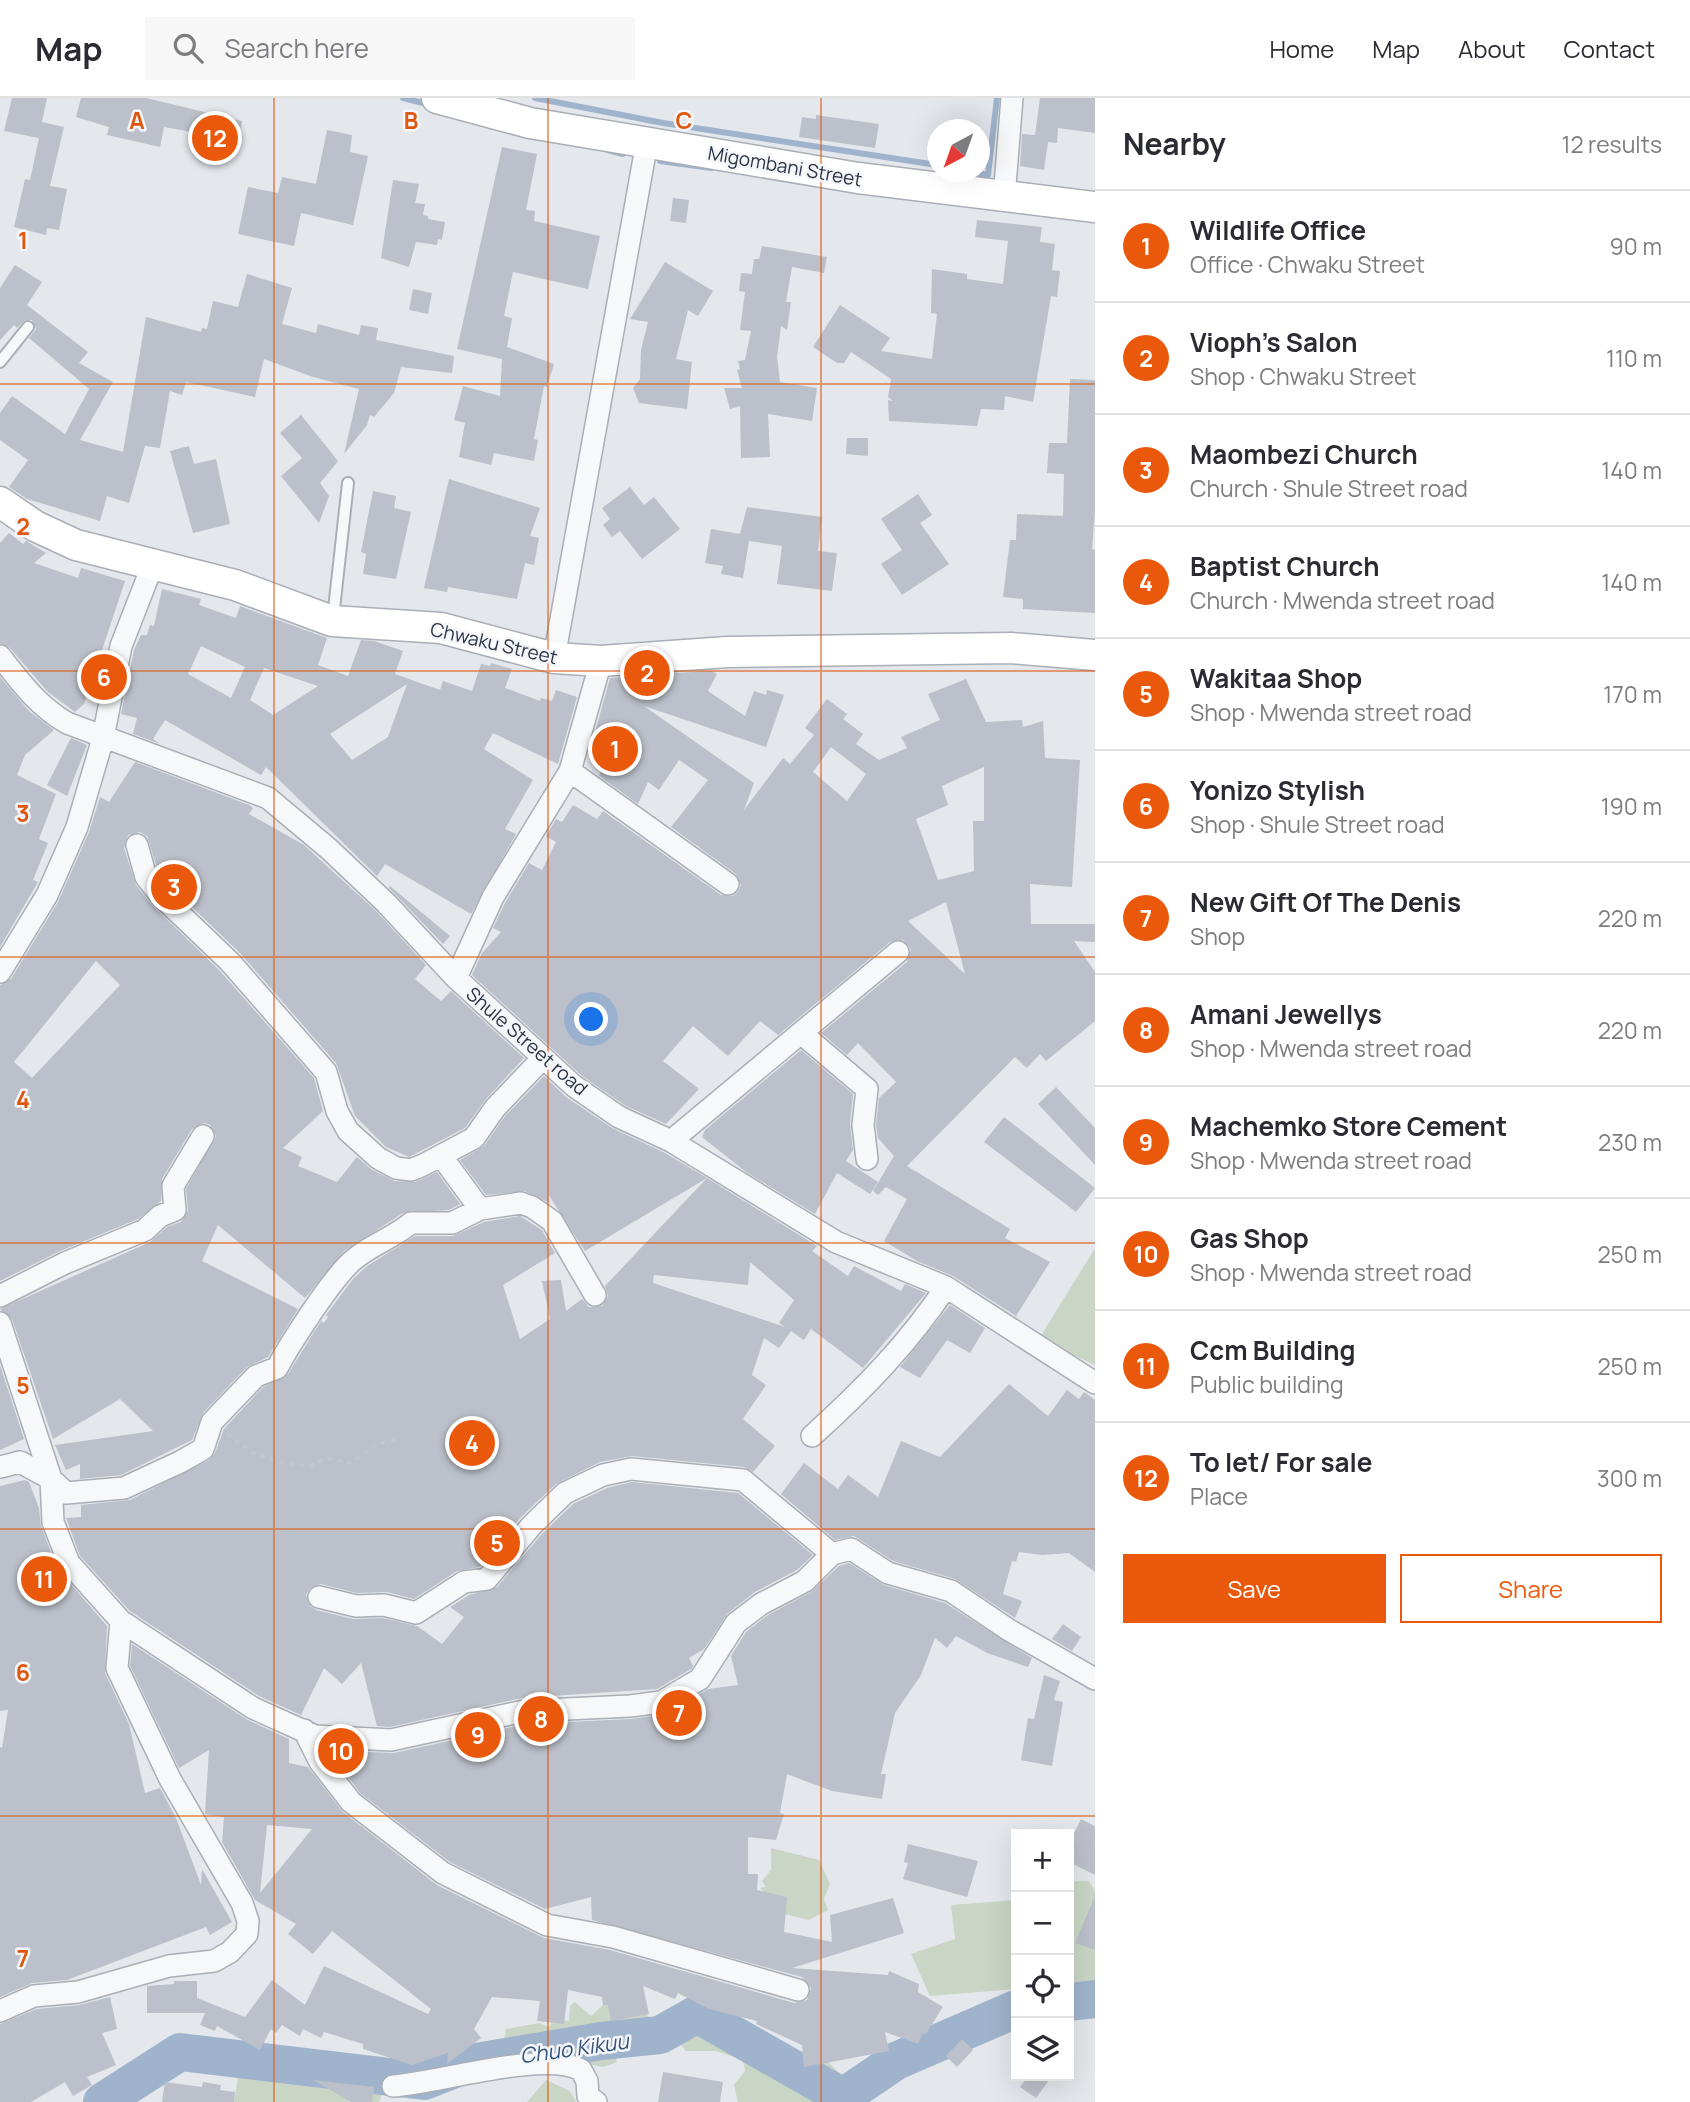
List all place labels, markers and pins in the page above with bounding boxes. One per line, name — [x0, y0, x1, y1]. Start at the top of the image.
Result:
pin: 12 — [192, 112, 238, 164]
pin: 2 — [624, 647, 670, 699]
pin: 6 — [81, 651, 127, 703]
pin: 1 — [592, 723, 638, 775]
pin: 3 — [151, 861, 197, 913]
pin: 4 — [449, 1417, 495, 1469]
pin: 5 — [474, 1517, 520, 1569]
pin: 11 — [21, 1553, 67, 1605]
pin: 7 — [656, 1687, 702, 1739]
pin: 8 — [518, 1693, 564, 1745]
pin: 9 — [455, 1709, 501, 1761]
pin: 10 — [318, 1725, 364, 1777]

